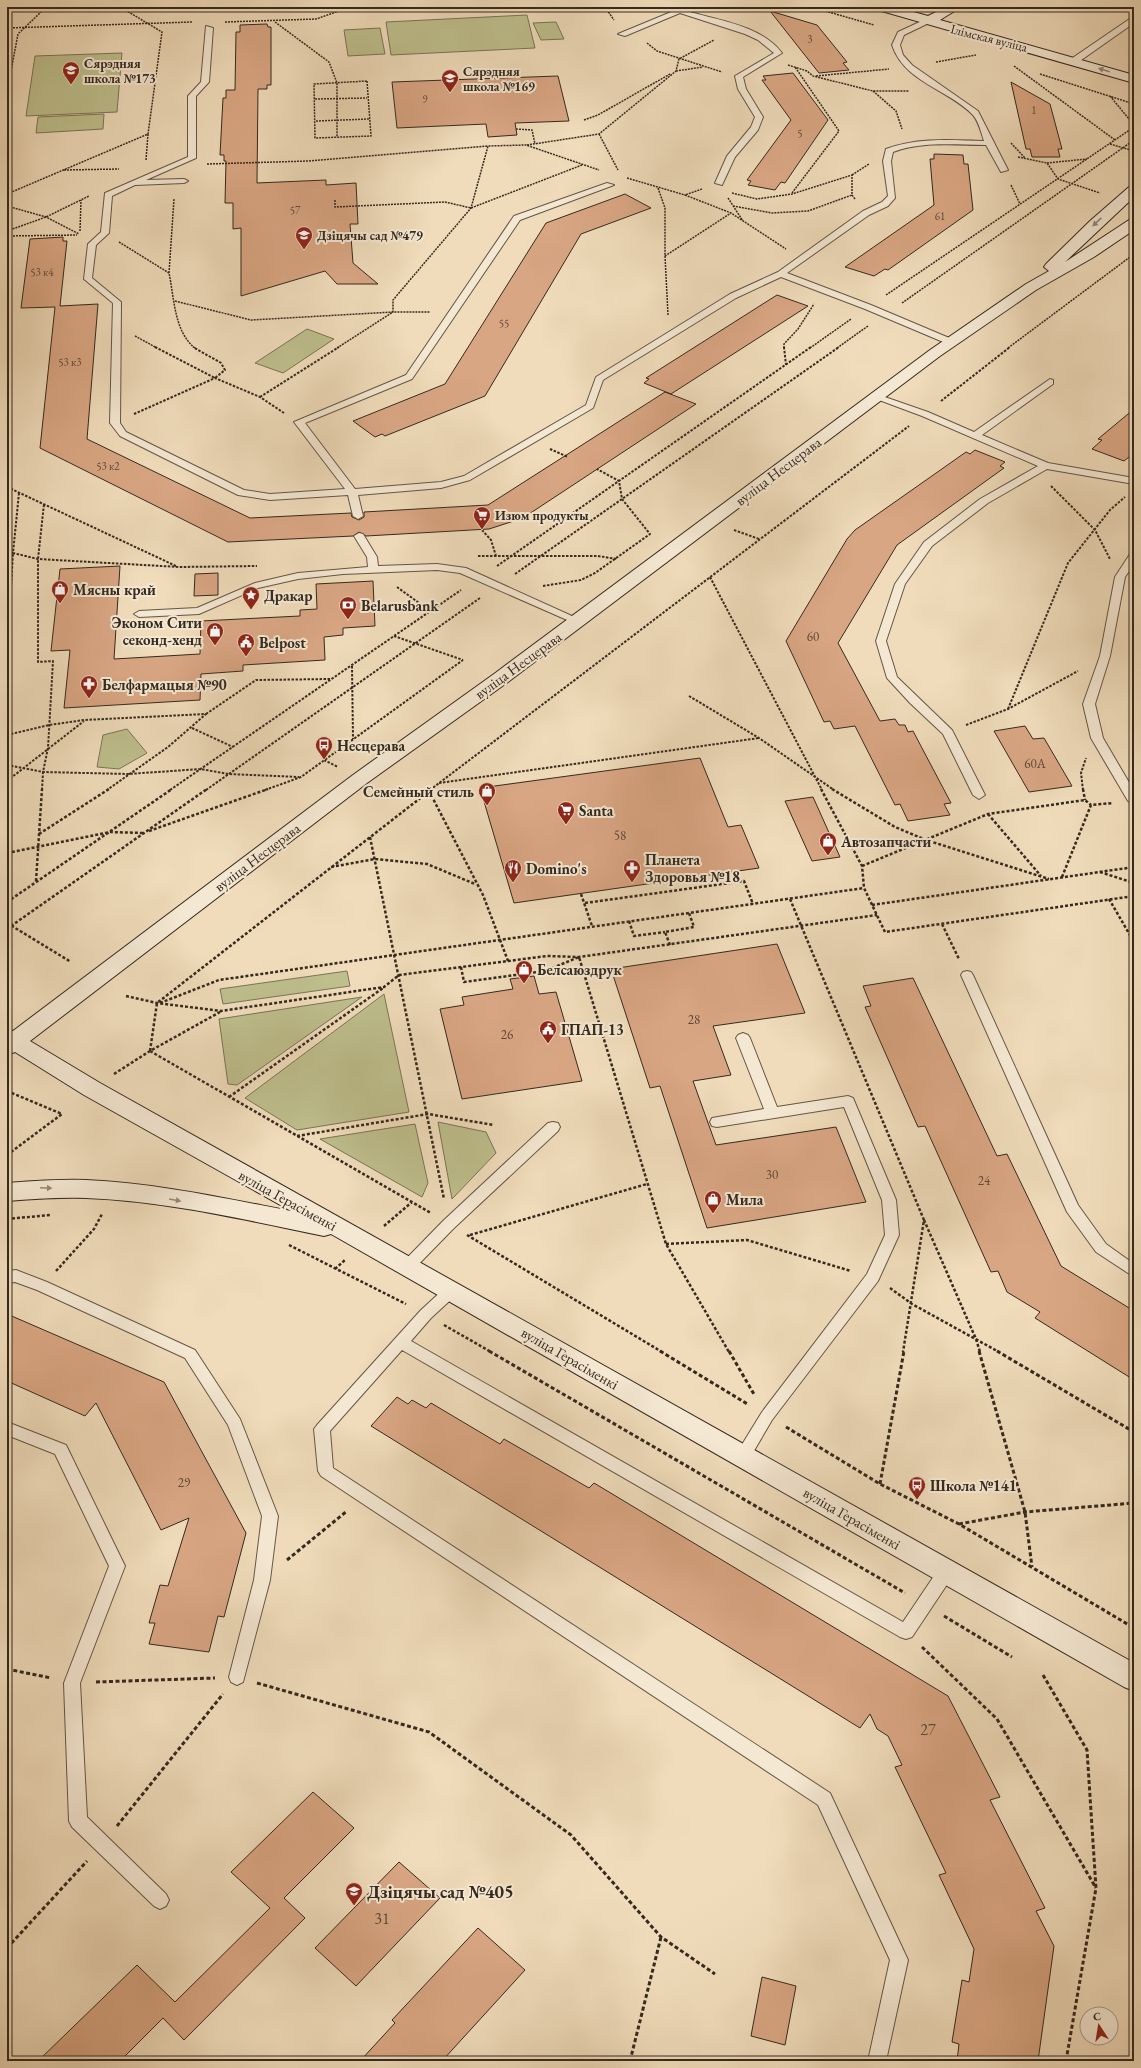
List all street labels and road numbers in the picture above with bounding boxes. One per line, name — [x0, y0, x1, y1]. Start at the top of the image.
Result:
street label: Ілімская вуліца — [949, 20, 1030, 56]
street label: вуліца Несцерава — [731, 432, 825, 510]
street label: вуліца Несцерава — [471, 627, 565, 703]
street label: вуліца Несцерава — [210, 818, 304, 896]
street label: вуліца Герасіменкі — [236, 1165, 341, 1235]
street label: вуліца Герасіменкі — [518, 1322, 622, 1394]
street label: вуліца Герасіменкі — [800, 1482, 904, 1554]

